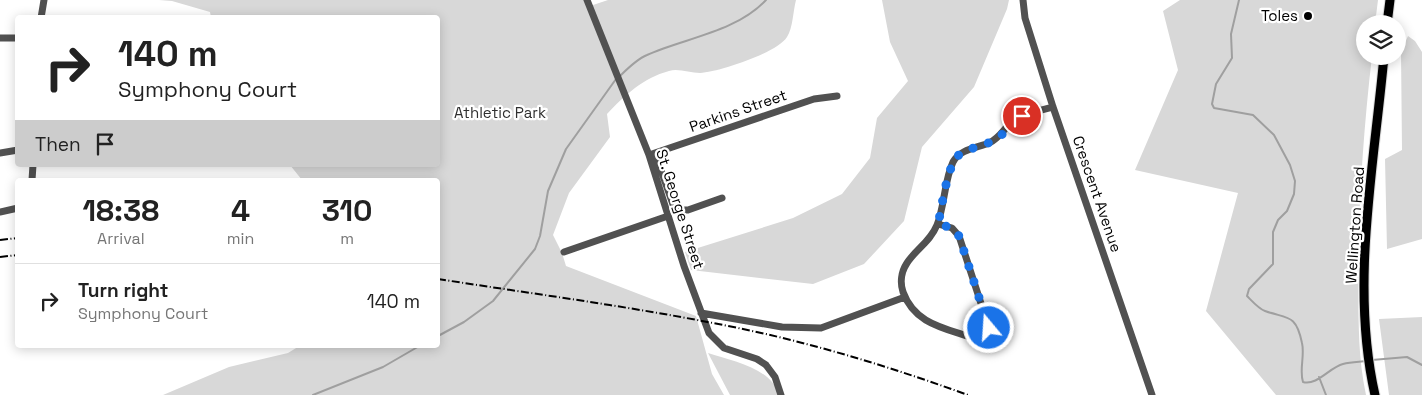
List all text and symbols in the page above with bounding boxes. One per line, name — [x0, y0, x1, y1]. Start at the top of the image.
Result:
place label: Toles — [1261, 6, 1298, 25]
marker: Toles — [1302, 10, 1314, 22]
map controls — [1356, 15, 1406, 65]
button: layers — [1356, 15, 1406, 65]
text: 140 m — [118, 32, 218, 76]
icon: right — [35, 35, 100, 100]
text: Symphony Court — [118, 75, 297, 103]
street label: Parkins Street — [687, 85, 789, 136]
pin — [1001, 95, 1043, 137]
icon: arrive — [1008, 102, 1036, 130]
park label: Athletic Park — [454, 103, 546, 122]
icon: arrive — [91, 130, 119, 158]
text: Then — [35, 132, 81, 157]
street label: Crescent Avenue — [1069, 133, 1126, 255]
street label: St. George Street — [652, 147, 709, 271]
street label: Wellington Road — [1341, 166, 1368, 284]
text: 18:38 — [83, 191, 159, 230]
text: 4 — [231, 191, 250, 230]
text: 310 — [322, 191, 372, 230]
text: Arrival — [97, 228, 145, 249]
text: min — [227, 228, 254, 249]
text: m — [340, 228, 354, 249]
text: Turn right — [78, 278, 168, 303]
icon: right — [35, 287, 63, 315]
text: 140 m — [367, 289, 420, 314]
position arrow — [962, 301, 1014, 353]
text: Symphony Court — [78, 303, 208, 324]

